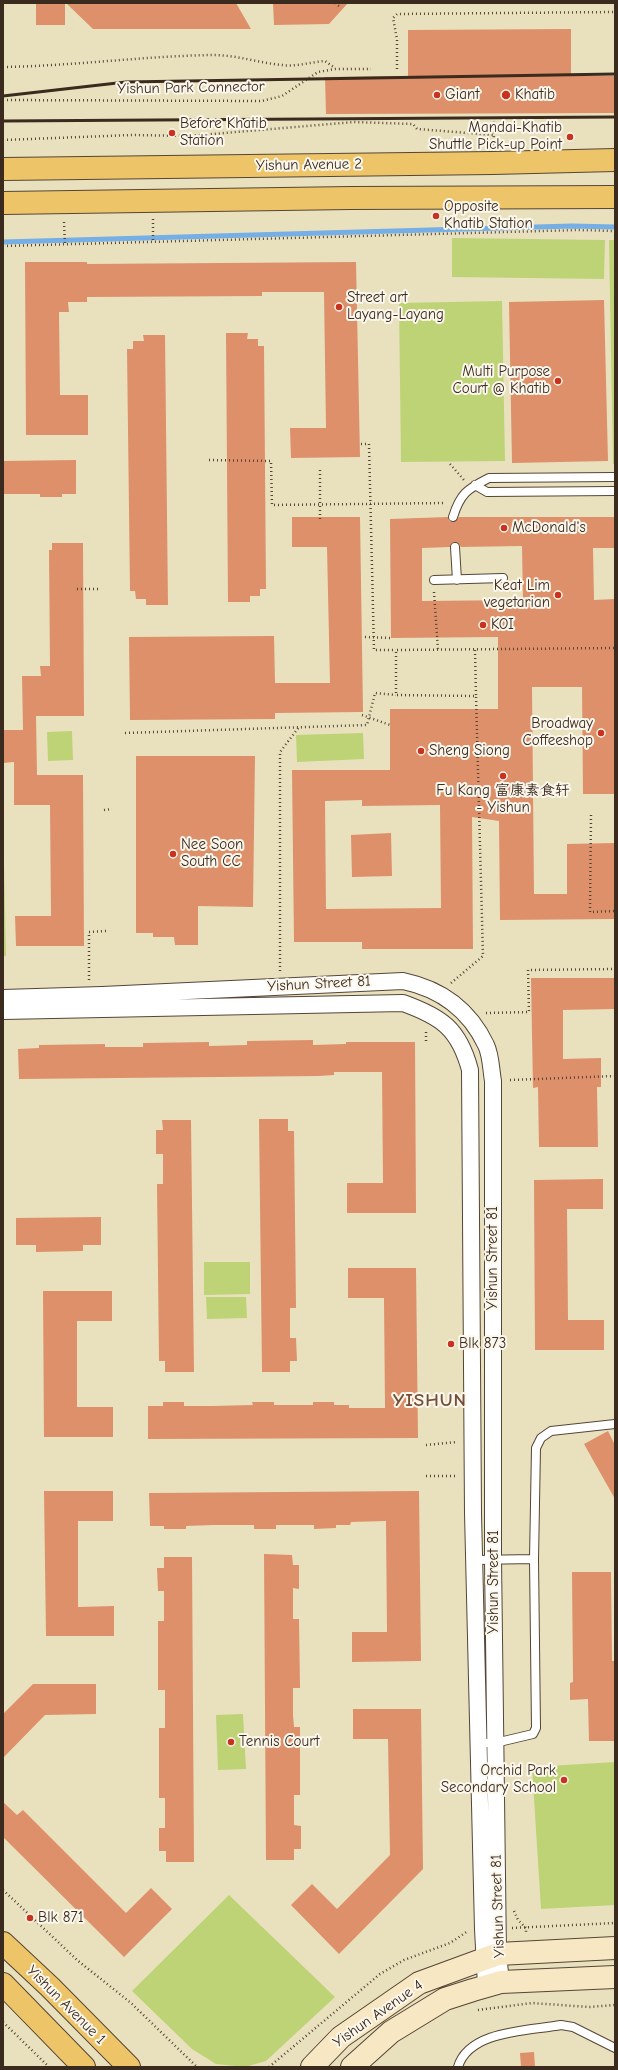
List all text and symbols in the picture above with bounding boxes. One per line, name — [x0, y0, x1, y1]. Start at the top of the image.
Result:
street label: Yishun Park Connector — [117, 78, 265, 98]
place label: Giant — [445, 86, 479, 104]
place label: Khatib — [515, 86, 555, 104]
marker: Khatib — [500, 89, 512, 101]
marker: Giant — [432, 90, 442, 100]
place label: Before Khatib Station — [180, 115, 267, 150]
place label: Mandai-Khatib Shuttle Pick-up Point — [429, 119, 562, 154]
marker: Before Khatib Station — [167, 128, 177, 138]
marker: Mandai-Khatib Shuttle Pick-up Point — [565, 132, 575, 142]
street label: Yishun Avenue 2 — [256, 155, 362, 175]
place label: Opposite Khatib Station — [444, 198, 533, 233]
marker: Opposite Khatib Station — [431, 211, 441, 221]
place label: Street art Layang-Layang — [347, 289, 444, 324]
marker: Street art Layang-Layang — [334, 302, 344, 312]
place label: Multi Purpose Court @ Khatib — [453, 363, 550, 398]
marker: Multi Purpose Court @ Khatib — [553, 376, 563, 386]
place label: McDonald's — [512, 519, 586, 537]
marker: McDonald's — [499, 523, 509, 533]
place label: Keat Lim vegetarian — [484, 577, 550, 612]
marker: Keat Lim vegetarian — [553, 590, 563, 600]
place label: KOI — [491, 616, 514, 634]
marker: KOI — [478, 620, 488, 630]
place label: Broadway Coffeeshop — [523, 715, 593, 750]
marker: Broadway Coffeeshop — [596, 728, 606, 738]
place label: Sheng Siong — [429, 742, 510, 760]
marker: Sheng Siong — [416, 746, 426, 756]
marker: Fu Kang 富康素食轩 - Yishun — [498, 771, 508, 781]
place label: Fu Kang 富康素食轩 - Yishun — [436, 782, 570, 817]
place label: Nee Soon South CC — [181, 836, 243, 871]
marker: Nee Soon South CC — [168, 849, 178, 859]
street label: Yishun Street 81 — [267, 972, 371, 996]
street label: Yishun Street 81 — [484, 1206, 502, 1310]
place label: Blk 873 — [459, 1335, 506, 1353]
marker: Blk 873 — [446, 1339, 456, 1349]
district label: YISHUN — [393, 1390, 467, 1412]
street label: Yishun Street 81 — [485, 1530, 503, 1634]
place label: Tennis Court — [239, 1733, 319, 1751]
marker: Tennis Court — [226, 1737, 236, 1747]
place label: Orchid Park Secondary School — [441, 1762, 556, 1797]
marker: Orchid Park Secondary School — [559, 1775, 569, 1785]
street label: Yishun Street 81 — [487, 1854, 509, 1958]
place label: Blk 871 — [38, 1909, 84, 1927]
marker: Blk 871 — [25, 1913, 35, 1923]
street label: Yishun Avenue 1 — [23, 1962, 109, 2048]
street label: Yishun Avenue 4 — [330, 1976, 426, 2052]

